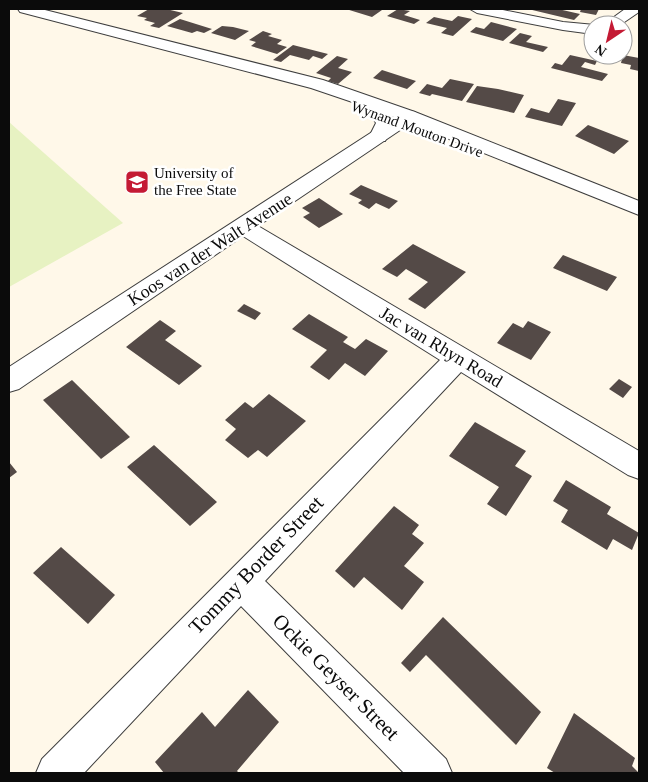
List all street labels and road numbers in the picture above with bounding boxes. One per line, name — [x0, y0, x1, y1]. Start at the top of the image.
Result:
street label: Wynand Mouton Drive — [349, 98, 485, 160]
street label: Koos van der Walt Avenue — [124, 188, 296, 310]
street label: Jac van Rhyn Road — [376, 303, 506, 391]
street label: Tommy Border Street — [184, 491, 328, 639]
street label: Ockie Geyser Street — [268, 609, 404, 745]

